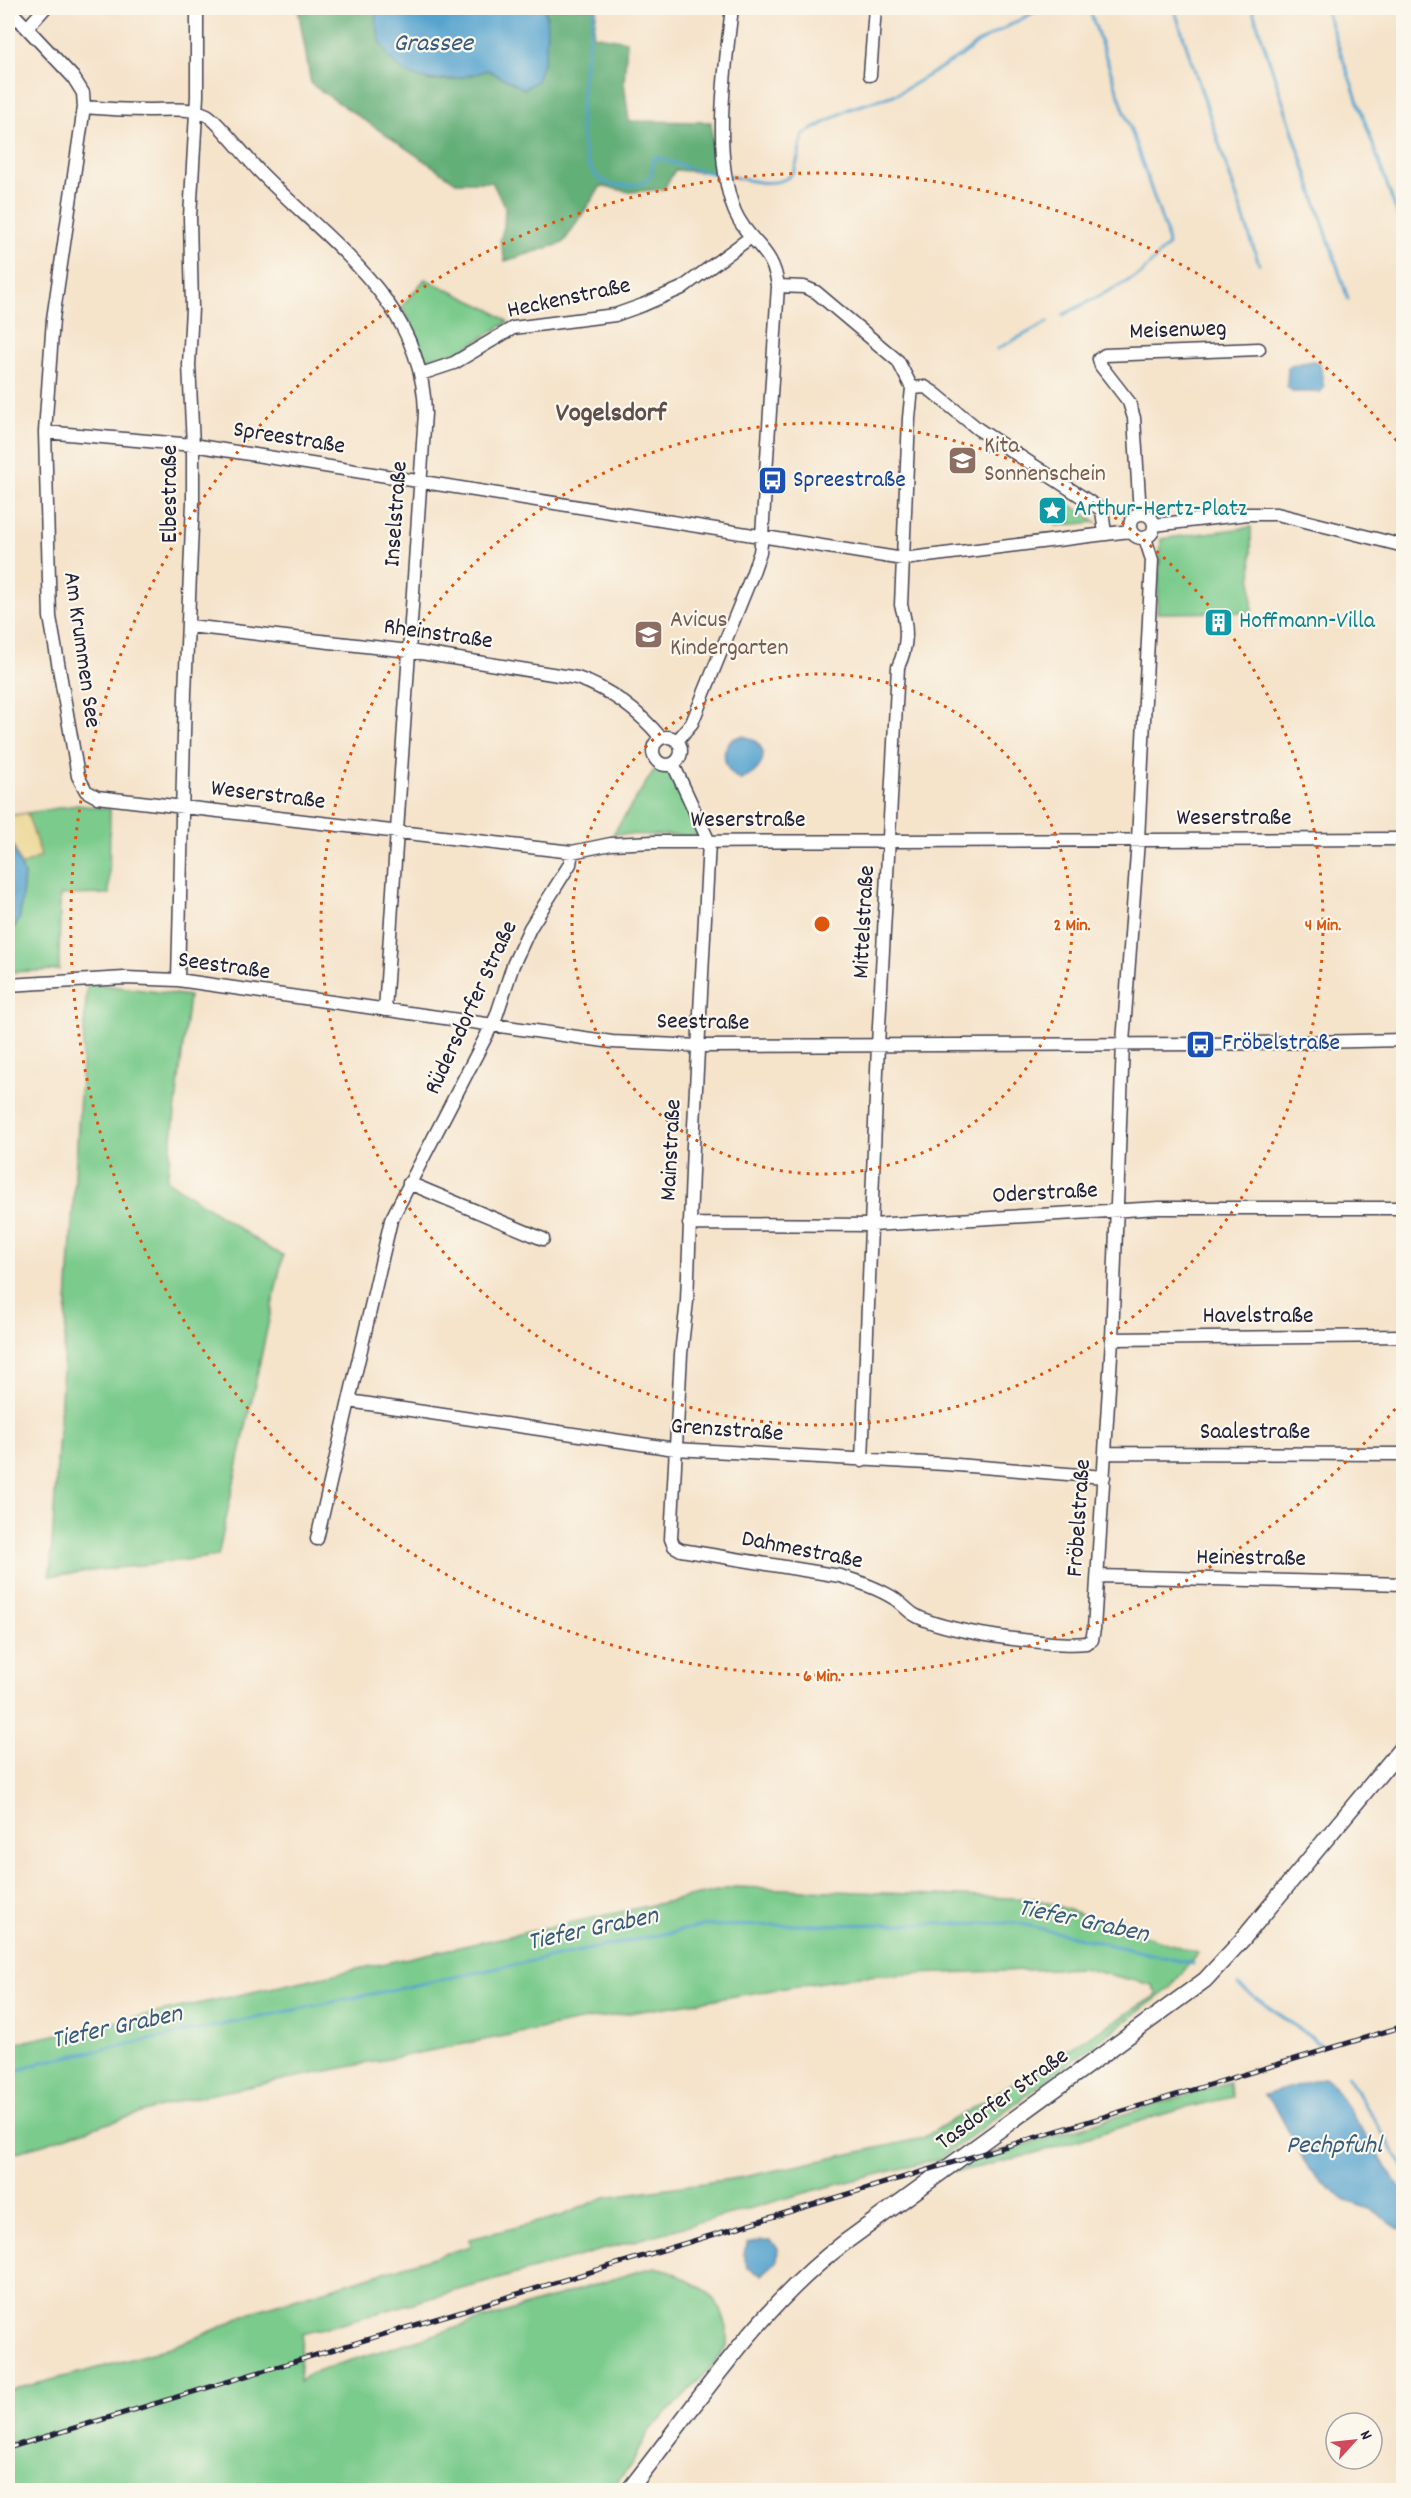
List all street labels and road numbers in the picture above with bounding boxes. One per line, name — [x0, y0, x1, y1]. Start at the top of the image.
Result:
street label: Heckenstraße — [504, 269, 634, 329]
street label: Meisenweg — [1129, 312, 1227, 350]
street label: Spreestraße — [231, 413, 347, 465]
street label: Elbestraße — [154, 445, 188, 543]
street label: Inselstraße — [376, 460, 418, 568]
street label: Am Krummen See — [53, 570, 109, 730]
street label: Rheinstraße — [381, 611, 495, 659]
street label: Weserstraße — [209, 772, 327, 820]
street label: Weserstraße — [1177, 802, 1291, 836]
street label: Weserstraße — [691, 804, 805, 838]
street label: Mittelstraße — [845, 864, 885, 980]
street label: Rüdersdorfer Straße — [417, 915, 527, 1101]
street label: Seestraße — [176, 944, 272, 990]
street label: Seestraße — [656, 1005, 750, 1041]
street label: Mainstraße — [652, 1098, 692, 1202]
street label: Oderstraße — [991, 1174, 1099, 1214]
street label: Havelstraße — [1203, 1300, 1313, 1334]
street label: Grenzstraße — [670, 1410, 784, 1452]
street label: Saalestraße — [1200, 1416, 1310, 1450]
street label: Fröbelstraße — [1059, 1458, 1101, 1578]
street label: Dahmestraße — [739, 1523, 865, 1579]
street label: Heinestraße — [1196, 1541, 1306, 1577]
street label: Tasdorfer Straße — [930, 2040, 1076, 2160]

